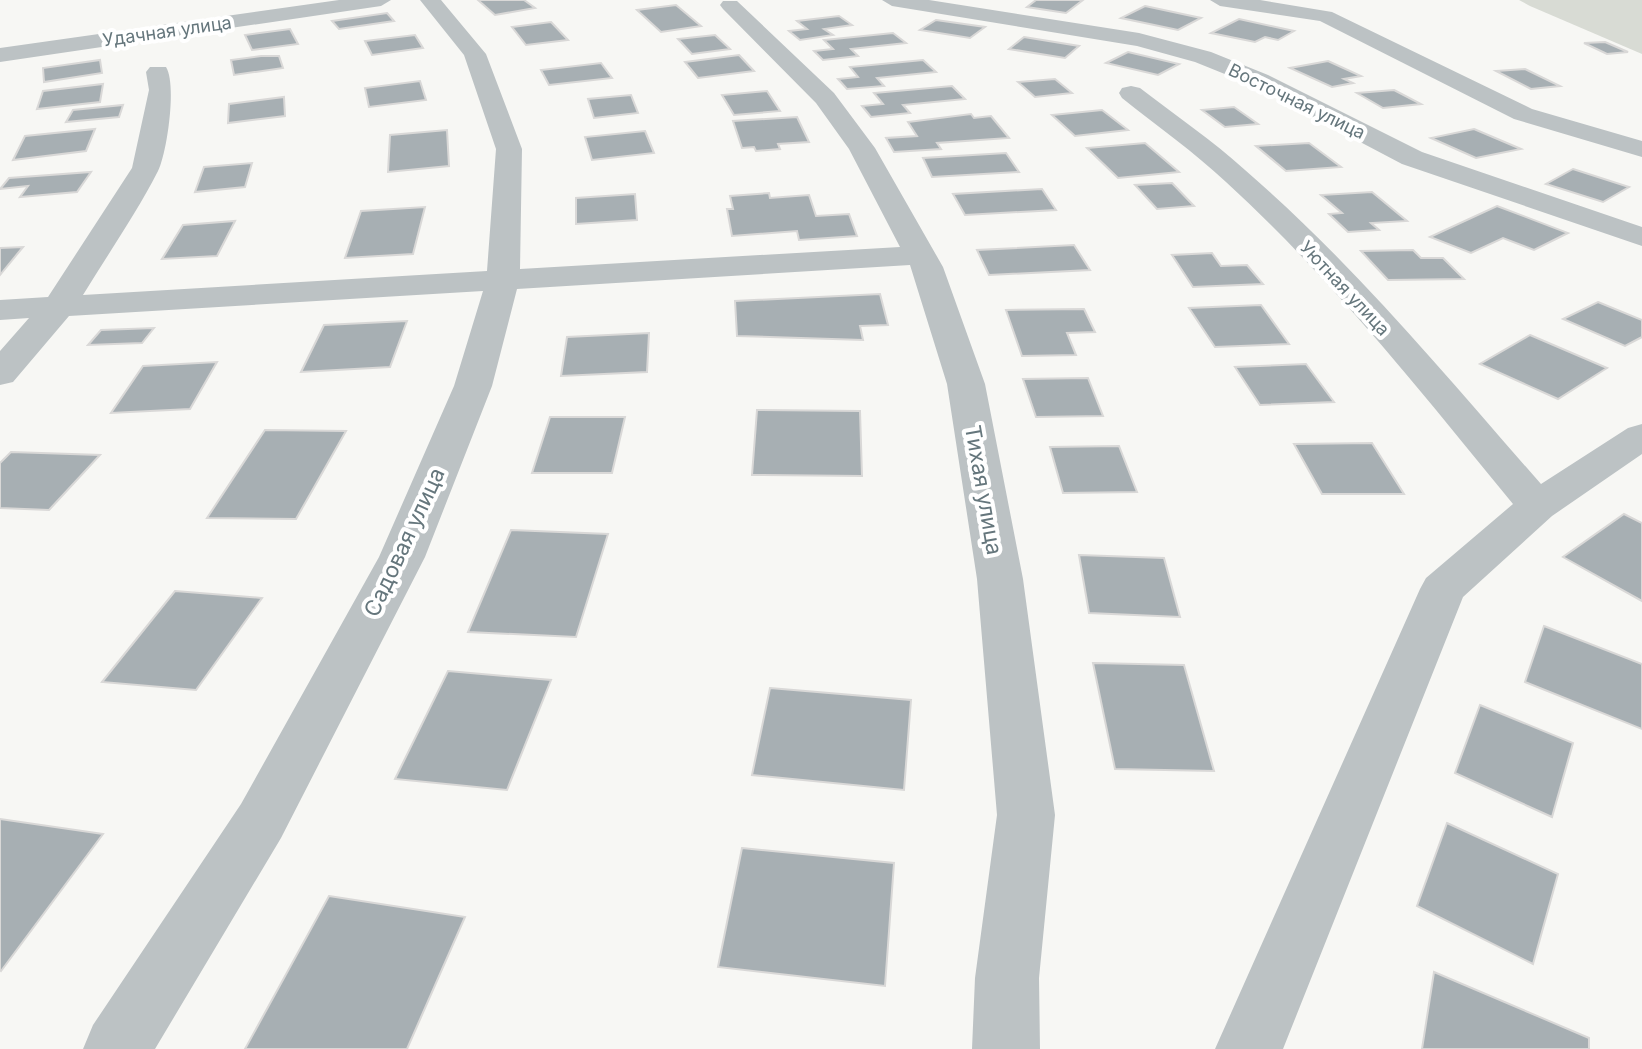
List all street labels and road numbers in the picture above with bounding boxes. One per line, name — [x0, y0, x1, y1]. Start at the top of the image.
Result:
street label: Удачная улица — [101, 12, 233, 50]
street label: Восточная улица — [1225, 59, 1369, 143]
street label: Уютная улица — [1296, 236, 1394, 340]
street label: Тихая улица — [960, 423, 1008, 557]
street label: Садовая улица — [358, 463, 450, 621]

